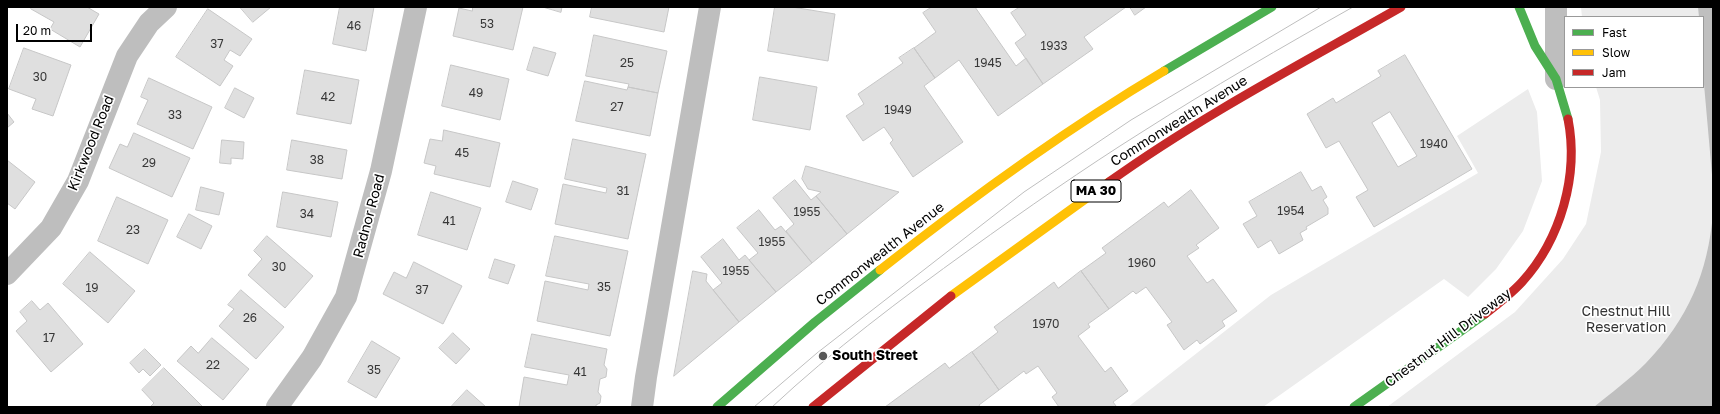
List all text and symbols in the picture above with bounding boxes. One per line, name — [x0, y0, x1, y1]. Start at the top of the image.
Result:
scale bar — [18, 16, 94, 42]
legend — [1564, 16, 1704, 88]
house number: 53 — [480, 17, 494, 31]
house number: 46 — [347, 19, 361, 33]
text: 20 m — [23, 23, 51, 38]
text: Fast — [1602, 25, 1627, 40]
house number: 37 — [210, 37, 224, 51]
house number: 1933 — [1040, 39, 1068, 53]
text: Slow — [1602, 45, 1630, 60]
house number: 25 — [620, 56, 634, 70]
house number: 1945 — [974, 56, 1002, 70]
text: Jam — [1602, 65, 1626, 80]
house number: 30 — [33, 70, 47, 84]
street label: Commonwealth Avenue — [1107, 72, 1251, 170]
house number: 49 — [469, 86, 483, 100]
house number: 42 — [321, 90, 335, 104]
street label: Kirkwood Road — [64, 93, 118, 193]
house number: 27 — [610, 100, 624, 114]
house number: 1949 — [884, 103, 912, 117]
house number: 33 — [168, 108, 182, 122]
house number: 1940 — [1420, 137, 1448, 151]
house number: 45 — [455, 146, 469, 160]
house number: 38 — [310, 153, 324, 167]
house number: 29 — [142, 156, 156, 170]
street label: Radnor Road — [350, 172, 388, 260]
road number: MA 30 — [1071, 180, 1121, 202]
house number: 31 — [617, 184, 629, 198]
street label: Commonwealth Avenue — [813, 199, 947, 309]
house number: 1954 — [1277, 204, 1305, 218]
house number: 1955 — [794, 205, 820, 219]
house number: 34 — [300, 207, 314, 221]
house number: 41 — [442, 214, 456, 228]
house number: 23 — [126, 223, 140, 237]
house number: 1955 — [759, 235, 785, 249]
house number: 1960 — [1128, 256, 1156, 270]
house number: 30 — [272, 260, 286, 274]
house number: 1955 — [723, 264, 749, 278]
house number: 35 — [597, 280, 611, 294]
house number: 19 — [85, 281, 99, 295]
house number: 37 — [415, 283, 429, 297]
street label: Chestnut Hill Driveway — [1382, 285, 1514, 391]
park label: Chestnut Hill Reservation — [1582, 304, 1670, 336]
house number: 26 — [243, 311, 257, 325]
house number: 1970 — [1033, 317, 1059, 331]
house number: 17 — [43, 331, 55, 345]
place label: South Street — [832, 348, 918, 364]
marker: South Street — [817, 350, 829, 362]
house number: 22 — [206, 358, 220, 372]
house number: 35 — [367, 363, 381, 377]
house number: 41 — [573, 365, 587, 379]

